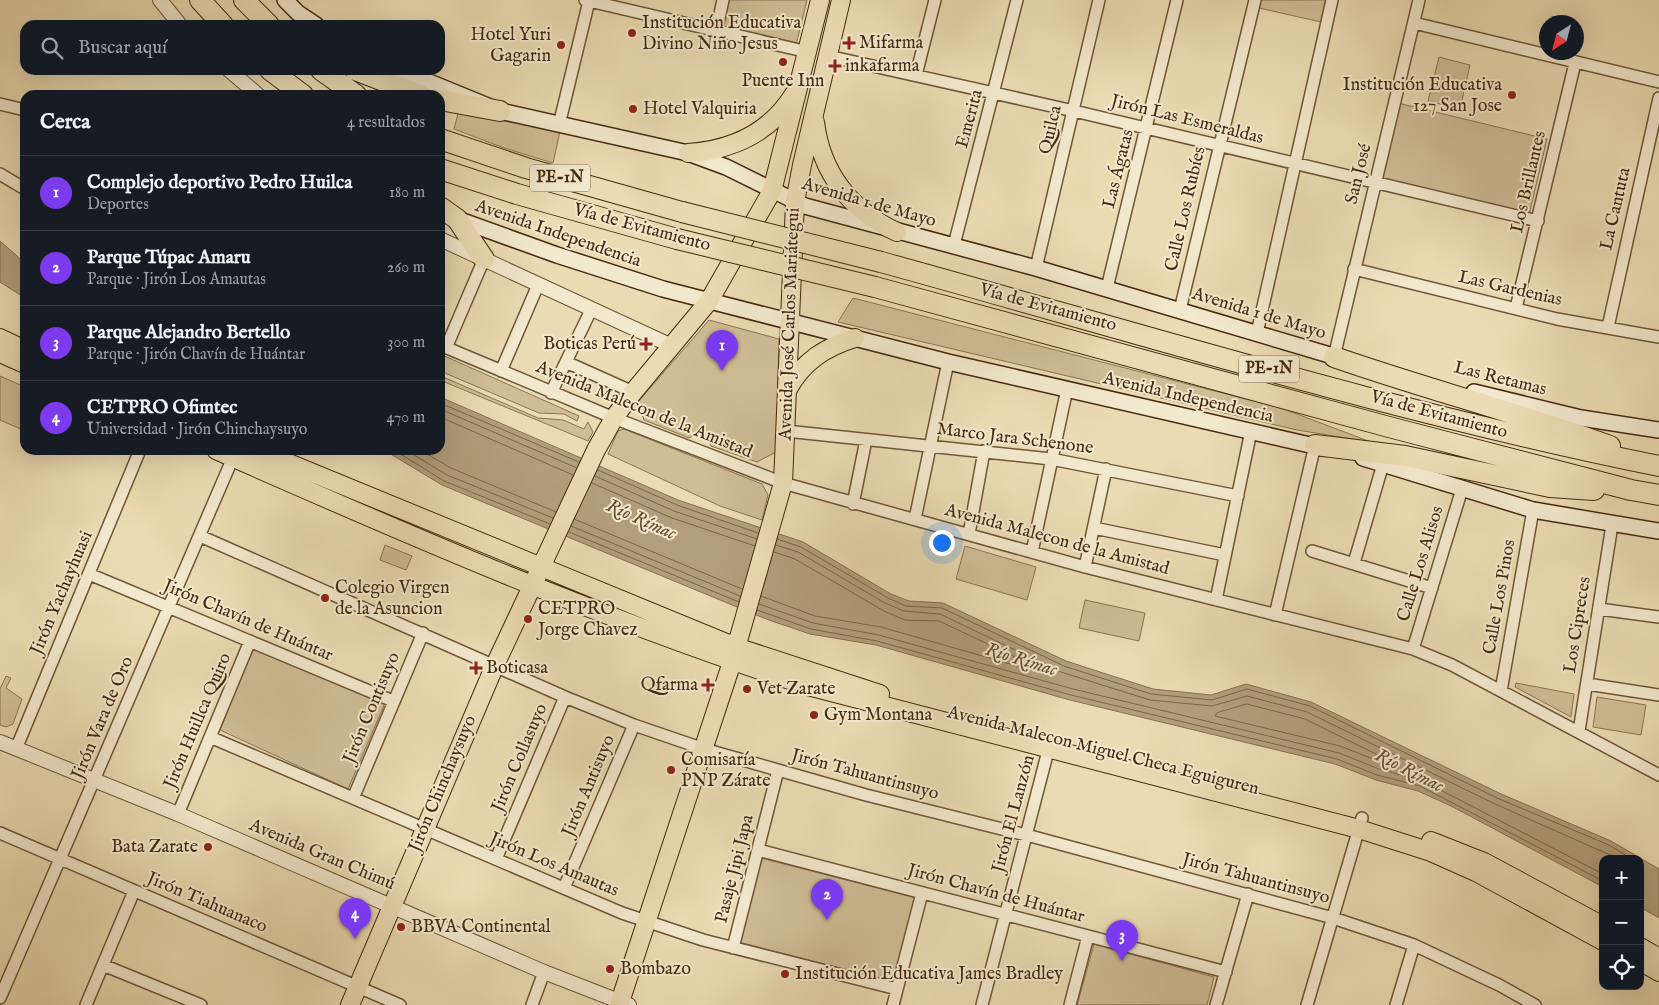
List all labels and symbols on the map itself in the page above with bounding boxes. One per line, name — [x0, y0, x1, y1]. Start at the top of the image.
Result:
place label: Institución Educativa Divino Niño Jesus — [642, 12, 801, 56]
north arrow — [1539, 15, 1584, 60]
place label: Hotel Yuri Gagarin — [471, 24, 551, 68]
marker: Institución Educativa Divino Niño Jesus — [626, 27, 638, 39]
place label: Mifarma — [859, 32, 924, 55]
marker: Mifarma — [843, 37, 855, 49]
marker: Hotel Yuri Gagarin — [555, 39, 567, 51]
place label: inkafarma — [845, 55, 920, 78]
marker: Puente Inn — [777, 56, 789, 68]
marker: inkafarma — [829, 60, 841, 72]
place label: Puente Inn — [742, 70, 825, 93]
place label: Institución Educativa 127 San Jose — [1343, 74, 1502, 118]
street label: Emerita — [951, 87, 989, 151]
street label: Jirón Las Esmeraldas — [1106, 89, 1266, 150]
marker: Institución Educativa 127 San Jose — [1506, 89, 1518, 101]
place label: Hotel Valquiria — [643, 98, 757, 121]
marker: Hotel Valquiria — [627, 103, 639, 115]
street label: Quilca — [1034, 103, 1068, 157]
street label: Las Ágatas — [1096, 127, 1140, 211]
street label: Los Brillantes — [1506, 129, 1552, 235]
street label: San José — [1340, 141, 1378, 207]
street label: Calle Los Rubíes — [1160, 144, 1212, 274]
road number: PE-1N — [530, 164, 590, 192]
street label: La Cantuta — [1595, 165, 1637, 253]
street label: Avenida 1 de Mayo — [798, 173, 939, 233]
street label: Avenida Independencia — [471, 194, 644, 273]
street label: Vía de Evitamiento — [570, 198, 713, 257]
street label: Avenida José Carlos Mariátegui — [774, 207, 806, 442]
street label: Las Gardenias — [1456, 266, 1564, 312]
street label: Vía de Evitamiento — [976, 278, 1119, 337]
street label: Avenida 1 de Mayo — [1188, 282, 1329, 345]
pin: 1 — [706, 330, 738, 371]
place label: Boticas Perú — [543, 333, 636, 356]
marker: Boticas Perú — [640, 338, 652, 350]
street label: Avenida Malecon de la Amistad — [531, 356, 756, 464]
road number: PE-1N — [1239, 356, 1299, 382]
street label: Las Retamas — [1451, 356, 1549, 402]
street label: Avenida Independencia — [1100, 367, 1276, 429]
street label: Vía de Evitamiento — [1367, 385, 1510, 444]
street label: Marco Jara Schenone — [935, 418, 1095, 460]
water label: Río Rímac — [602, 494, 680, 546]
street label: Avenida Malecon de la Amistad — [941, 499, 1172, 581]
street label: Calle Los Alisos — [1392, 503, 1450, 625]
street label: Jirón Yachayhuasi — [25, 527, 99, 660]
your location — [929, 530, 955, 556]
street label: Calle Los Pinos — [1479, 538, 1521, 656]
street label: Jirón Chavín de Huántar — [158, 574, 337, 667]
street label: Los Cipreces — [1559, 575, 1597, 675]
place label: Colegio Virgen de la Asuncion — [335, 577, 450, 621]
marker: Colegio Virgen de la Asuncion — [319, 592, 331, 604]
place label: CETPRO Jorge Chavez — [536, 598, 638, 642]
marker: CETPRO Jorge Chavez — [522, 613, 534, 625]
water label: Río Rímac — [982, 638, 1060, 682]
street label: Jirón Huillca Quiro — [158, 649, 237, 794]
street label: Jirón Contisuyo — [337, 649, 406, 769]
street label: Jirón Vara de Oro — [66, 653, 139, 785]
place label: Boticasa — [486, 657, 548, 680]
marker: Boticasa — [470, 662, 482, 674]
place label: Qfarma — [641, 674, 698, 697]
place label: Vet Zarate — [756, 678, 835, 701]
marker: Qfarma — [702, 679, 714, 691]
marker: Vet Zarate — [741, 683, 753, 695]
street label: Jirón Collasuyo — [486, 700, 553, 818]
street label: Avenida Malecon Miguel Checa Eguiguren — [944, 701, 1262, 801]
place label: Gym Montana — [824, 704, 932, 727]
marker: Gym Montana — [808, 709, 820, 721]
street label: Jirón Chinchaysuyo — [403, 712, 482, 858]
street label: Jirón Antisuyo — [556, 731, 621, 842]
street label: Jirón Tahuantinsuyo — [787, 744, 942, 806]
water label: Río Rímac — [1371, 744, 1448, 799]
place label: Comisaría PNP Zárate — [681, 749, 771, 793]
street label: Jirón El Lanzón — [987, 752, 1041, 877]
marker: Comisaría PNP Zárate — [665, 764, 677, 776]
street label: Pasaje Jipi Japa — [710, 812, 760, 926]
street label: Avenida Gran Chimú — [245, 814, 398, 896]
street label: Jirón Los Amautas — [484, 827, 622, 903]
place label: Bata Zarate — [111, 836, 198, 859]
marker: Bata Zarate — [202, 841, 214, 853]
street label: Jirón Tahuantinsuyo — [1178, 848, 1333, 910]
street label: Jirón Chavín de Huántar — [903, 859, 1087, 929]
street label: Jirón Tiahuanaco — [141, 866, 271, 939]
pin: 2 — [811, 879, 843, 920]
pin: 4 — [339, 898, 371, 939]
place label: BBVA Continental — [411, 916, 551, 939]
pin: 3 — [1106, 920, 1138, 961]
marker: BBVA Continental — [395, 921, 407, 933]
place label: Bombazo — [620, 958, 691, 981]
marker: Bombazo — [604, 963, 616, 975]
place label: Institución Educativa James Bradley — [795, 963, 1063, 986]
marker: Institución Educativa James Bradley — [779, 968, 791, 980]

